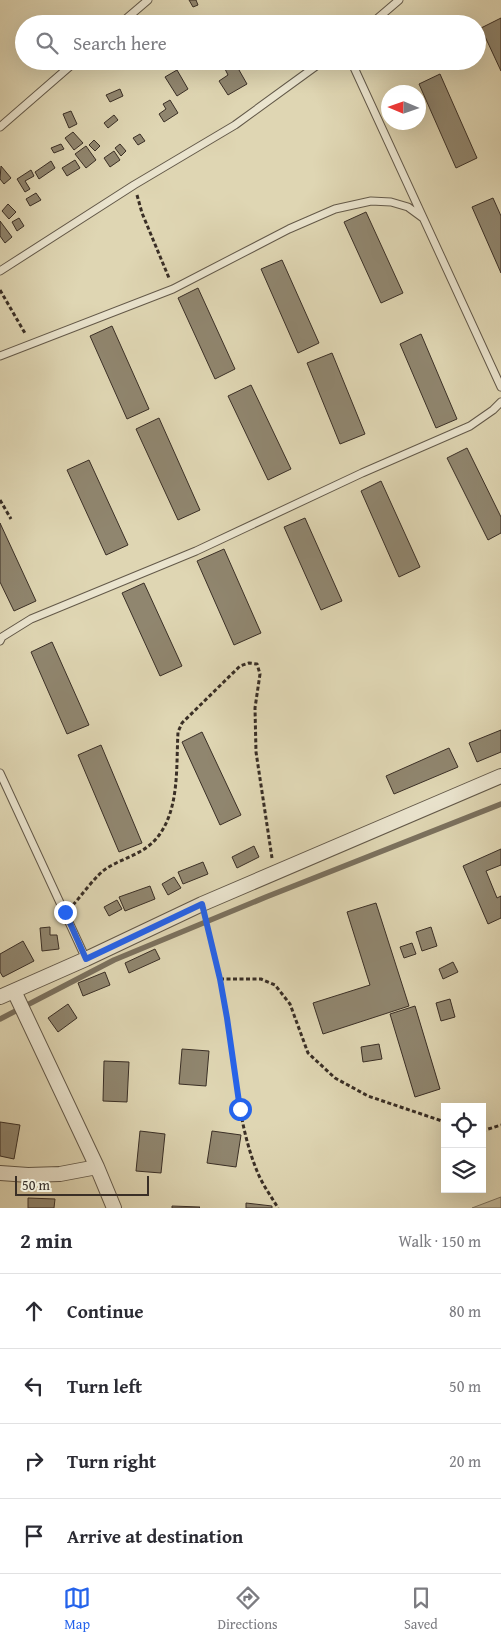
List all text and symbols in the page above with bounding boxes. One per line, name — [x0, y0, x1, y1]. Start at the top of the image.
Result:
search box — [15, 15, 486, 70]
icon: search — [33, 29, 61, 57]
text: Search here — [73, 29, 167, 57]
north arrow — [381, 85, 426, 130]
route end — [54, 901, 77, 924]
route start — [229, 1098, 252, 1121]
map controls — [441, 1103, 486, 1193]
button: locate — [441, 1103, 486, 1148]
button: layers — [441, 1148, 486, 1193]
scale bar — [15, 1173, 149, 1196]
text: 50 m — [22, 1175, 50, 1195]
text: 2 min — [20, 1225, 72, 1256]
text: Walk · 150 m — [398, 1229, 481, 1253]
icon: ahead — [20, 1297, 48, 1325]
text: Continue — [67, 1297, 144, 1325]
text: 80 m — [449, 1299, 481, 1323]
icon: left — [20, 1372, 48, 1400]
text: Turn left — [67, 1372, 142, 1400]
text: 50 m — [449, 1374, 481, 1398]
icon: right — [20, 1447, 48, 1475]
text: Turn right — [67, 1447, 156, 1475]
text: 20 m — [449, 1449, 481, 1473]
icon: arrive — [20, 1522, 48, 1550]
text: Arrive at destination — [67, 1522, 243, 1550]
tab: Map — [63, 1584, 91, 1634]
tab: Directions — [217, 1584, 278, 1634]
tab: Saved — [404, 1584, 438, 1634]

